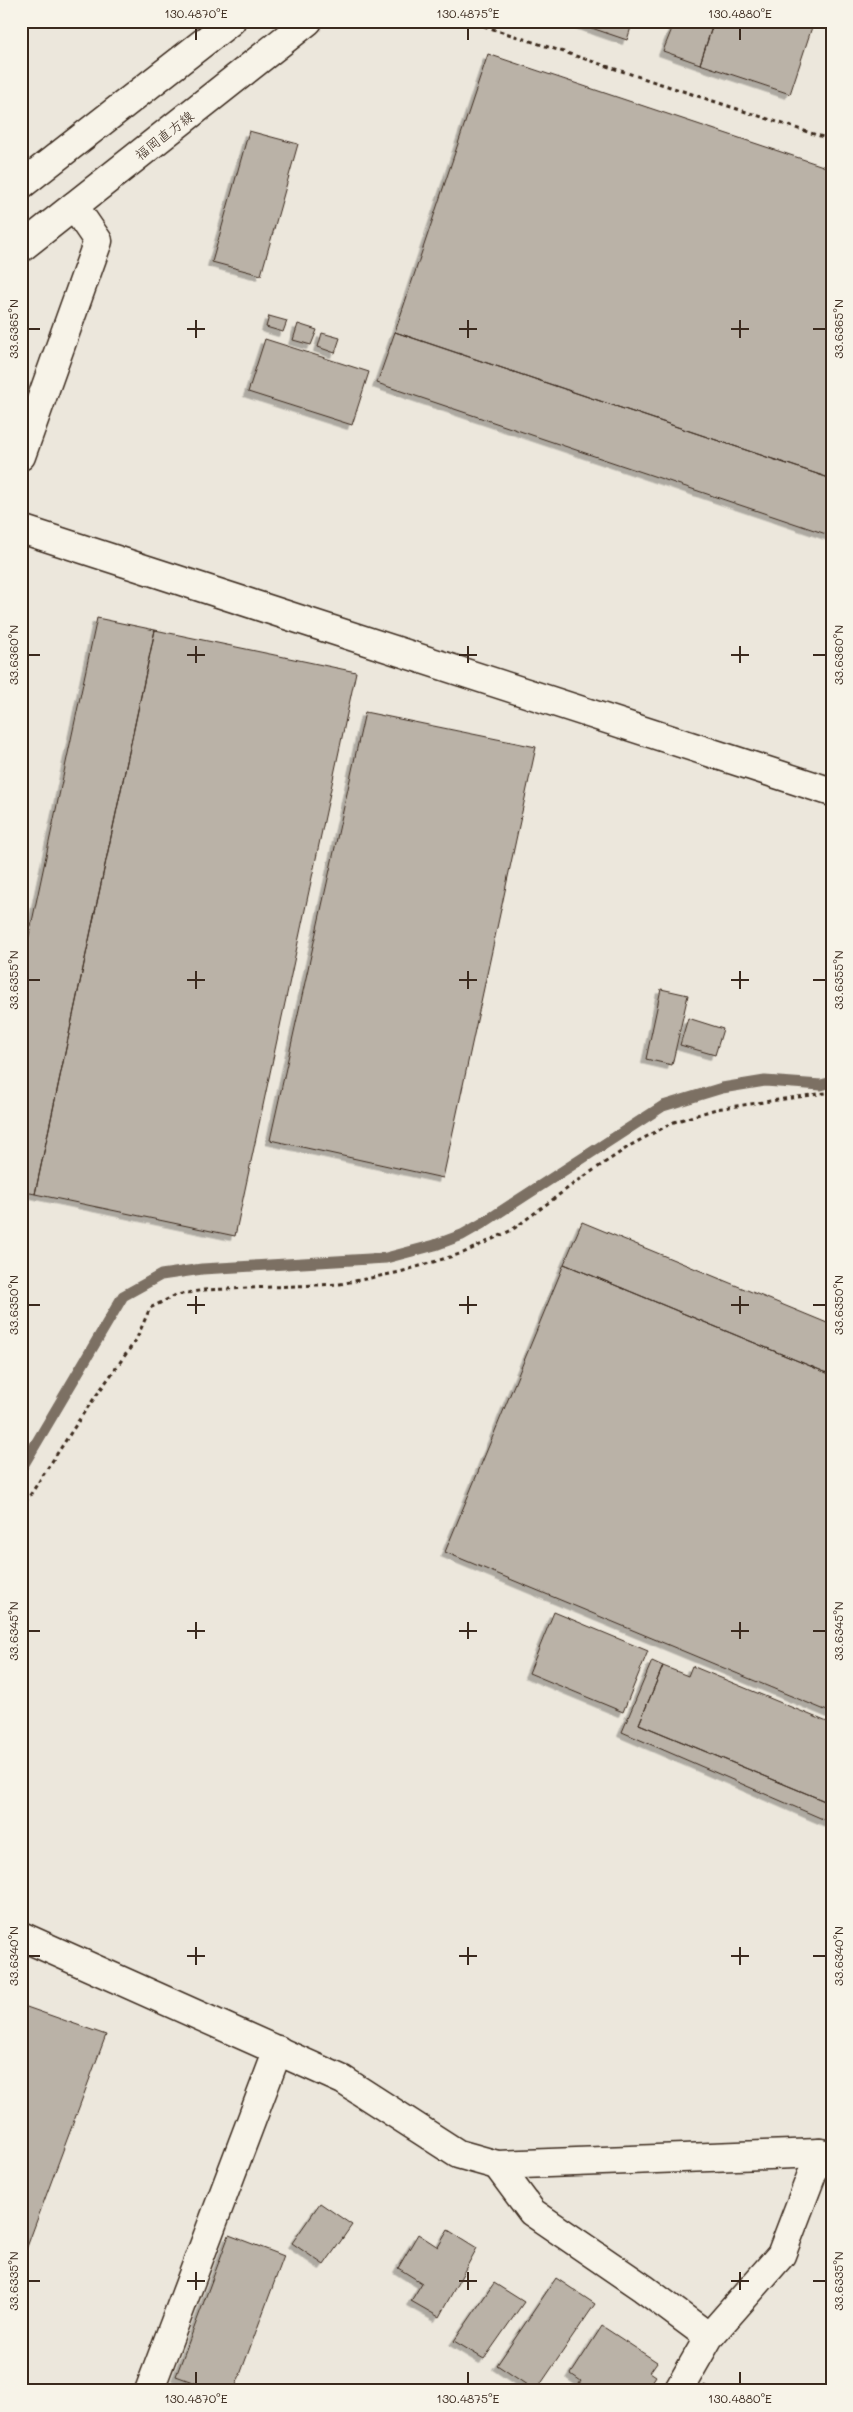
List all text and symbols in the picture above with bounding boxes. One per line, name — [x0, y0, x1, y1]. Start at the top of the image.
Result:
text: 130.4870°E — [164, 5, 228, 21]
text: 130.4875°E — [437, 5, 500, 21]
text: 130.4880°E — [708, 5, 772, 21]
street label: 福岡直方線 — [131, 106, 197, 164]
text: 33.6365°N — [5, 299, 21, 359]
text: 33.6365°N — [830, 299, 846, 359]
text: 33.6360°N — [5, 625, 21, 685]
text: 33.6360°N — [830, 625, 846, 685]
text: 33.6355°N — [5, 950, 21, 1010]
text: 33.6355°N — [830, 950, 846, 1010]
text: 33.6350°N — [5, 1275, 21, 1335]
text: 33.6350°N — [830, 1275, 846, 1335]
text: 33.6345°N — [5, 1601, 21, 1661]
text: 33.6345°N — [830, 1601, 846, 1661]
text: 33.6340°N — [5, 1926, 21, 1986]
text: 33.6340°N — [830, 1926, 846, 1986]
text: 33.6335°N — [5, 2251, 21, 2311]
text: 33.6335°N — [830, 2251, 846, 2311]
text: 130.4870°E — [164, 2390, 228, 2406]
text: 130.4875°E — [437, 2390, 500, 2406]
text: 130.4880°E — [708, 2390, 772, 2406]

